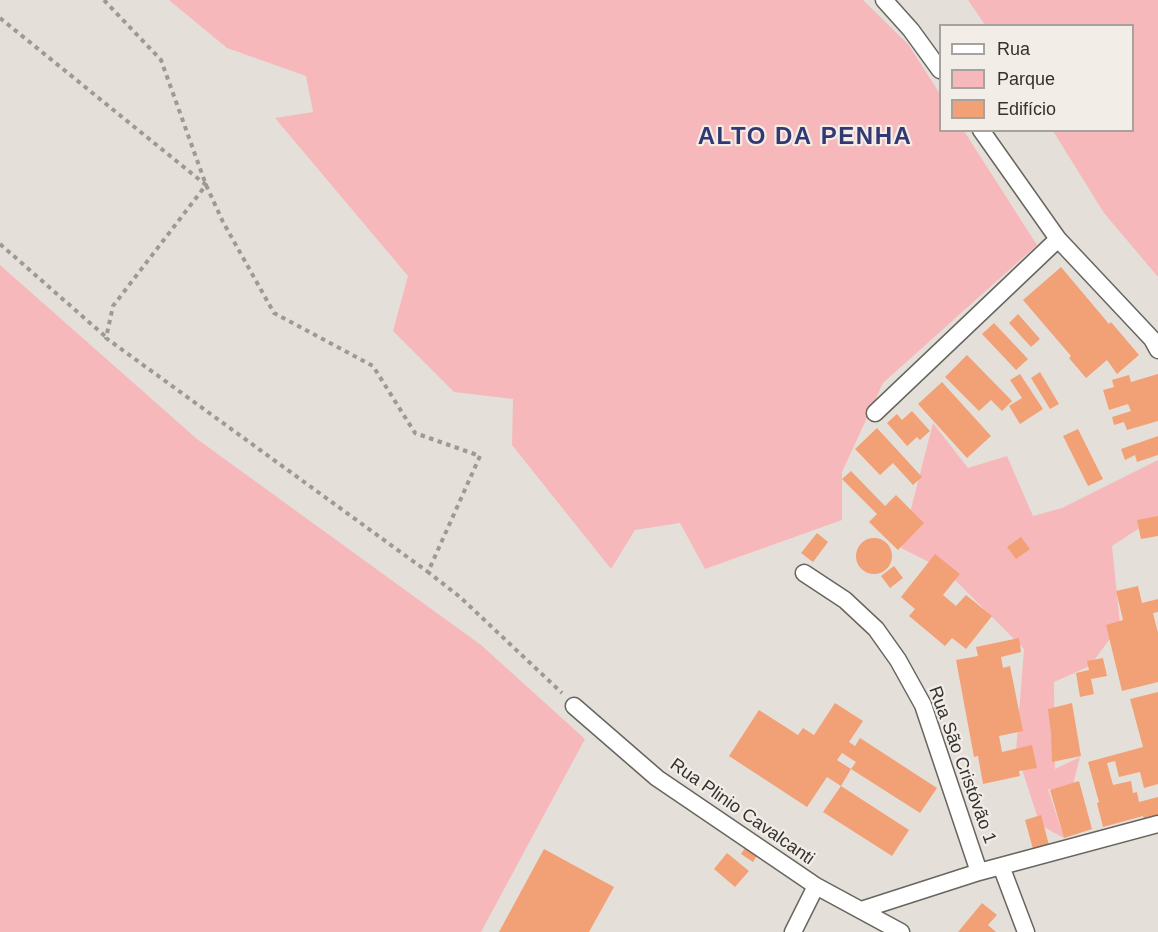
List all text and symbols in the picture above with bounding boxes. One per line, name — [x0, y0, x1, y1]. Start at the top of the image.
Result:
legend — [939, 24, 1134, 132]
text: Rua — [997, 39, 1030, 59]
text: Parque — [997, 69, 1055, 89]
text: Edifício — [997, 99, 1056, 119]
district label: ALTO DA PENHA — [698, 123, 912, 151]
street label: Rua São Cristóvão 1 — [923, 683, 1001, 847]
street label: Rua Plinio Cavalcanti — [666, 754, 818, 870]

